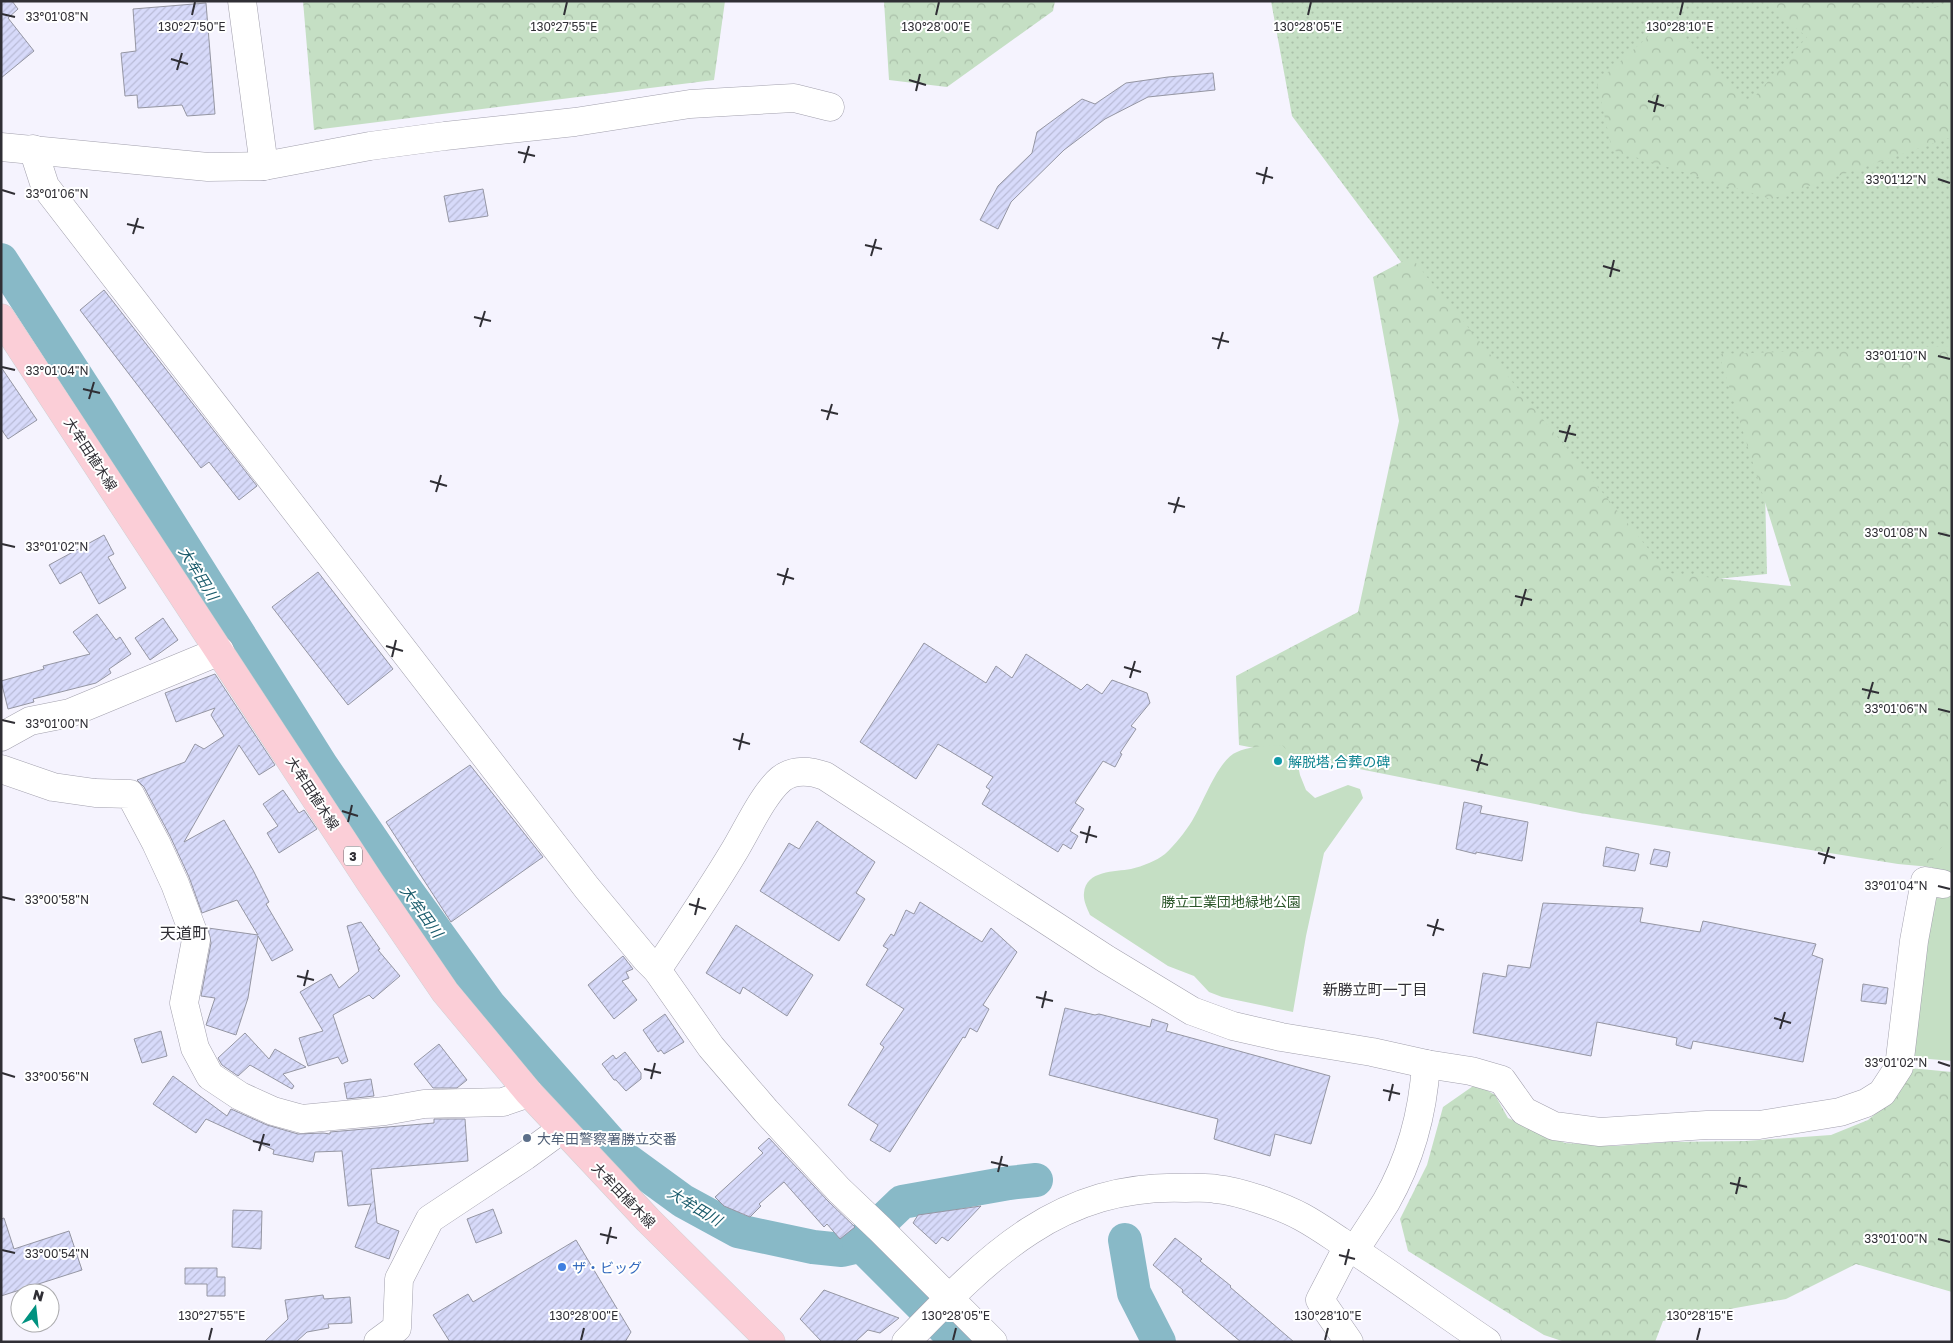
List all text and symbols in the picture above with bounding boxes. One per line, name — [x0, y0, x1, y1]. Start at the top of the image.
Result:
text: 33°01'08"N — [25, 9, 89, 24]
text: 130°27'50"E — [158, 19, 226, 34]
text: 130°27'55"E — [531, 19, 597, 34]
text: 130°28'00"E — [902, 19, 970, 34]
text: 130°28'05"E — [1274, 19, 1342, 34]
text: 130°28'10"E — [1646, 19, 1714, 34]
text: 33°01'12"N — [1865, 172, 1927, 187]
text: 33°01'06"N — [25, 186, 89, 201]
text: 33°01'10"N — [1865, 348, 1927, 363]
text: 33°01'04"N — [25, 363, 89, 378]
street label: 大牟田植木線 — [61, 414, 121, 494]
text: 33°01'08"N — [1864, 525, 1928, 540]
text: 33°01'02"N — [26, 539, 88, 554]
water label: 大牟田川 — [175, 543, 224, 605]
text: 33°01'06"N — [1864, 701, 1928, 716]
text: 33°01'00"N — [25, 716, 89, 731]
street label: 大牟田植木線 — [283, 753, 343, 833]
place label: 解脱塔,合葬の碑 — [1288, 753, 1390, 770]
marker: 解脱塔,合葬の碑 — [1272, 755, 1284, 767]
road number: 3 — [344, 846, 362, 866]
text: 33°01'04"N — [1864, 878, 1928, 893]
water label: 大牟田川 — [397, 881, 448, 942]
text: 33°00'58"N — [25, 892, 89, 907]
park label: 勝立工業団地緑地公園 — [1161, 893, 1301, 910]
district label: 天道町 — [160, 923, 208, 943]
district label: 新勝立町一丁目 — [1322, 980, 1428, 998]
text: 33°01'02"N — [1865, 1055, 1927, 1070]
text: 33°00'56"N — [25, 1069, 89, 1084]
place label: 大牟田警察署勝立交番 — [537, 1130, 677, 1147]
marker: 大牟田警察署勝立交番 — [521, 1132, 533, 1144]
street label: 大牟田植木線 — [589, 1159, 659, 1231]
water label: 大牟田川 — [665, 1183, 727, 1230]
text: 33°01'00"N — [1864, 1231, 1928, 1246]
text: 33°00'54"N — [25, 1246, 89, 1261]
place label: ザ・ビッグ — [572, 1259, 642, 1276]
marker: ザ・ビッグ — [556, 1261, 568, 1273]
north arrow — [10, 1283, 60, 1333]
text: N — [31, 1285, 46, 1305]
text: 130°27'55"E — [179, 1308, 245, 1323]
text: 130°28'00"E — [550, 1308, 618, 1323]
text: 130°28'05"E — [922, 1308, 990, 1323]
text: 130°28'10"E — [1294, 1308, 1362, 1323]
text: 130°28'15"E — [1667, 1308, 1733, 1323]

